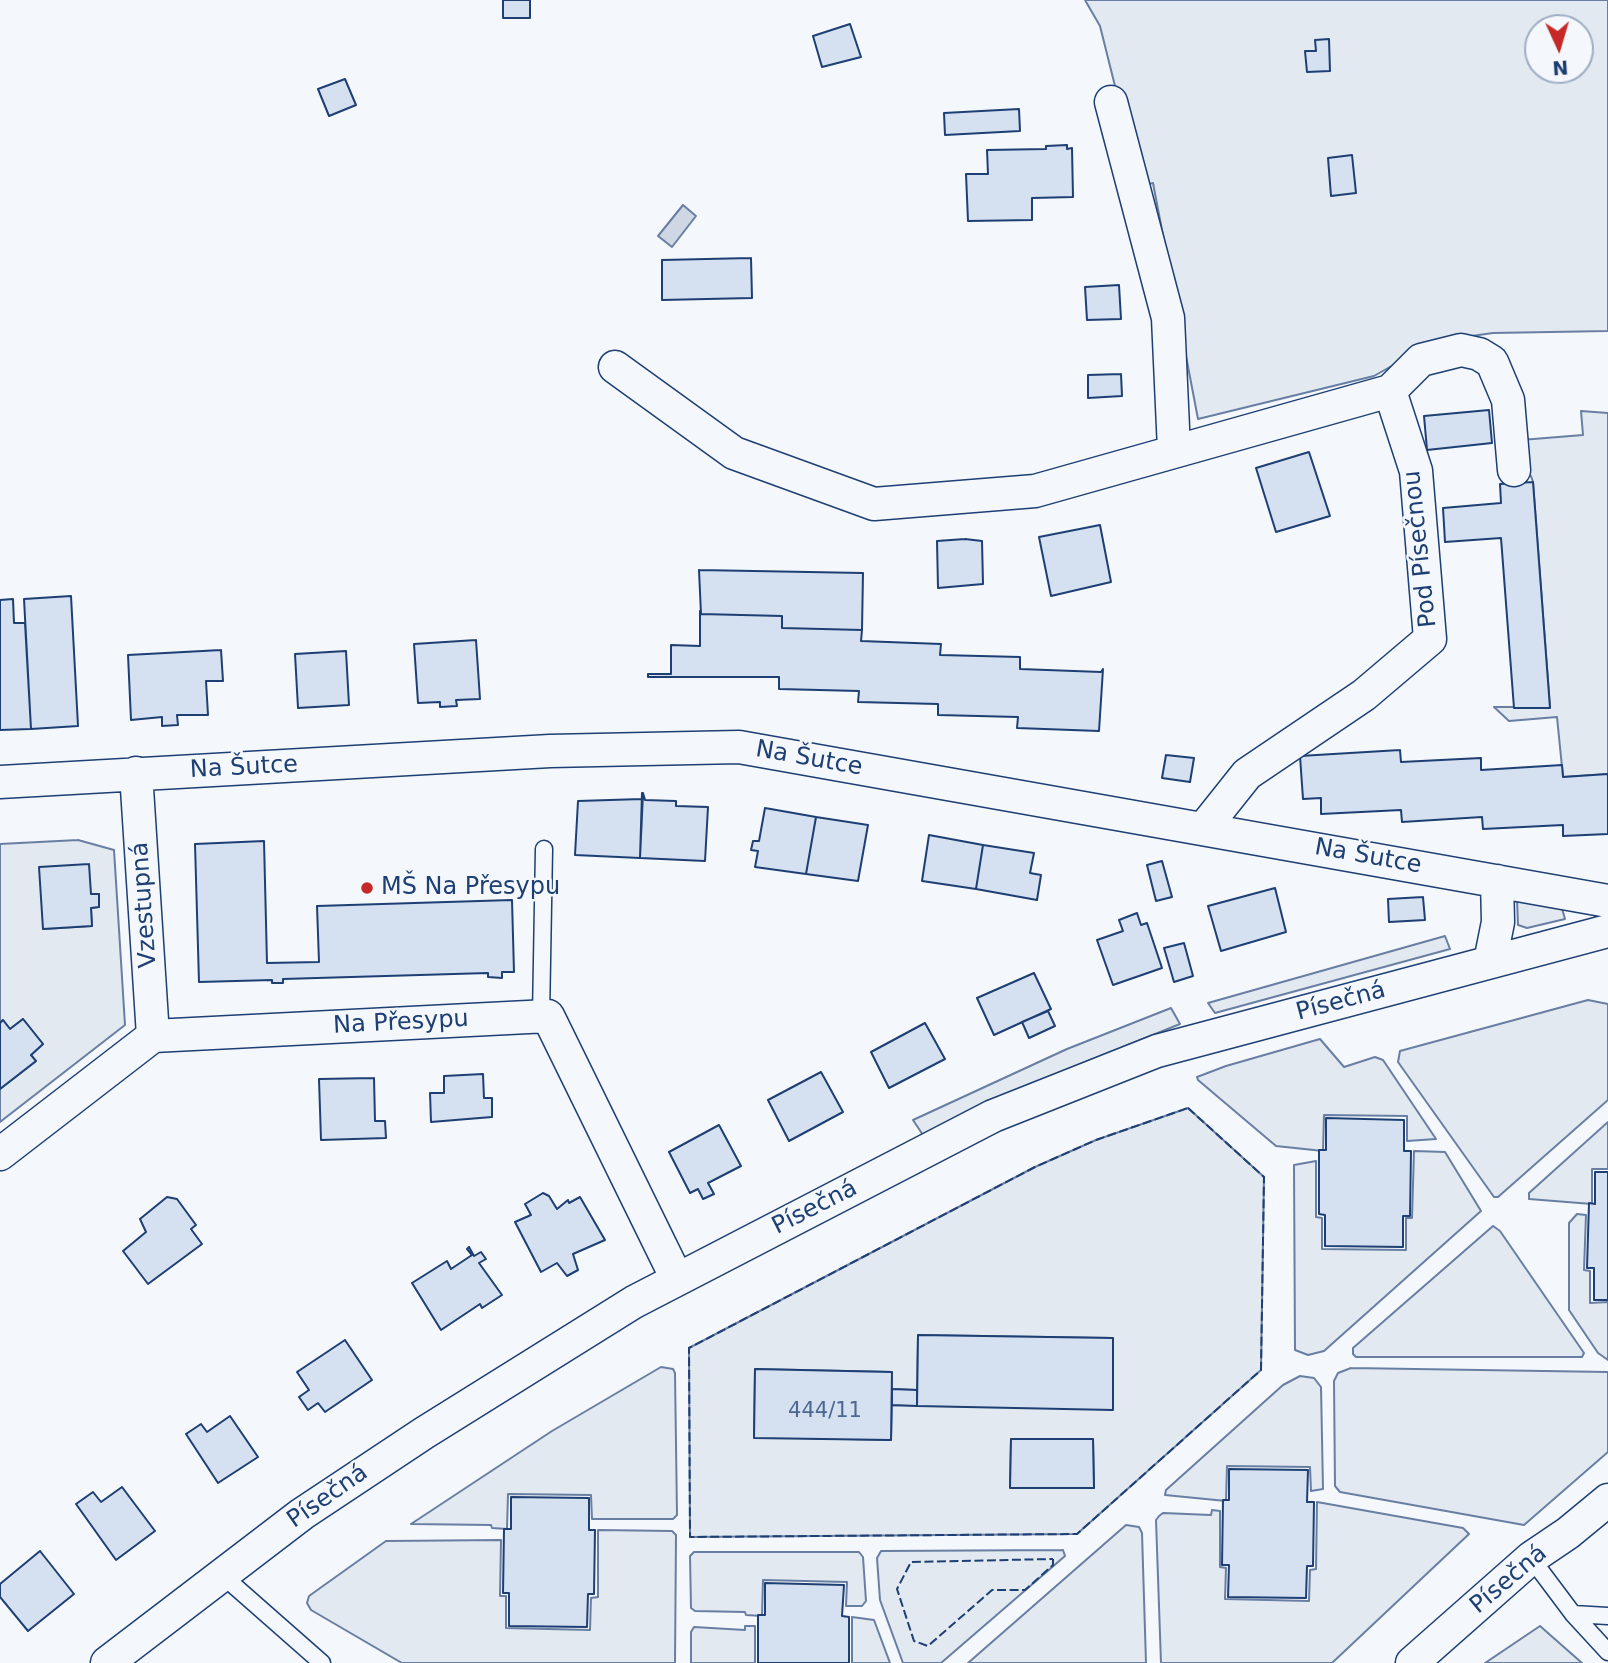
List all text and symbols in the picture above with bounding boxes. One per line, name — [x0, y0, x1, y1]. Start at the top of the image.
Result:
north arrow — [1524, 14, 1594, 84]
text: N — [1552, 56, 1569, 79]
street label: Pod Písečnou — [1398, 469, 1444, 629]
street label: Na Šutce — [753, 735, 865, 783]
street label: Na Šutce — [189, 751, 299, 785]
street label: Na Šutce — [1312, 833, 1424, 881]
street label: Vzestupná — [126, 841, 164, 969]
place label: MŠ Na Přesypu — [381, 874, 560, 902]
marker: MŠ Na Přesypu — [359, 880, 375, 896]
street label: Písečná — [1293, 976, 1389, 1028]
street label: Na Přesypu — [333, 1005, 469, 1041]
street label: Písečná — [768, 1174, 862, 1242]
house number: 444/11 — [788, 1399, 862, 1425]
street label: Písečná — [282, 1459, 374, 1535]
street label: Písečná — [1465, 1540, 1553, 1620]

